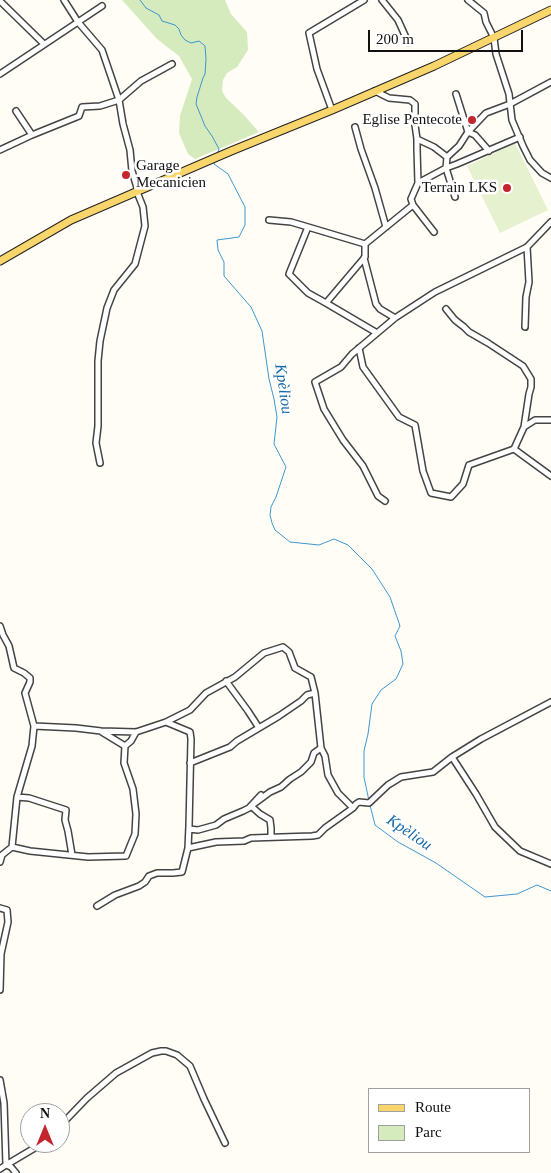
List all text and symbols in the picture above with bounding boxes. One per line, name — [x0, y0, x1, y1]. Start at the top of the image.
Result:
scale bar — [371, 20, 526, 52]
text: 200 m — [376, 31, 414, 47]
place label: Eglise Pentecote — [362, 111, 462, 129]
marker: Eglise Pentecote — [466, 114, 478, 126]
place label: Garage Mecanicien — [136, 157, 206, 192]
marker: Garage Mecanicien — [120, 169, 132, 181]
place label: Terrain LKS — [422, 179, 497, 197]
marker: Terrain LKS — [501, 182, 513, 194]
water label: Kpèliou — [270, 363, 296, 415]
water label: Kpèliou — [383, 811, 435, 855]
legend — [368, 1088, 531, 1153]
text: Route — [415, 1099, 451, 1115]
north arrow — [20, 1103, 70, 1153]
text: N — [40, 1106, 50, 1121]
text: Parc — [415, 1124, 442, 1140]

